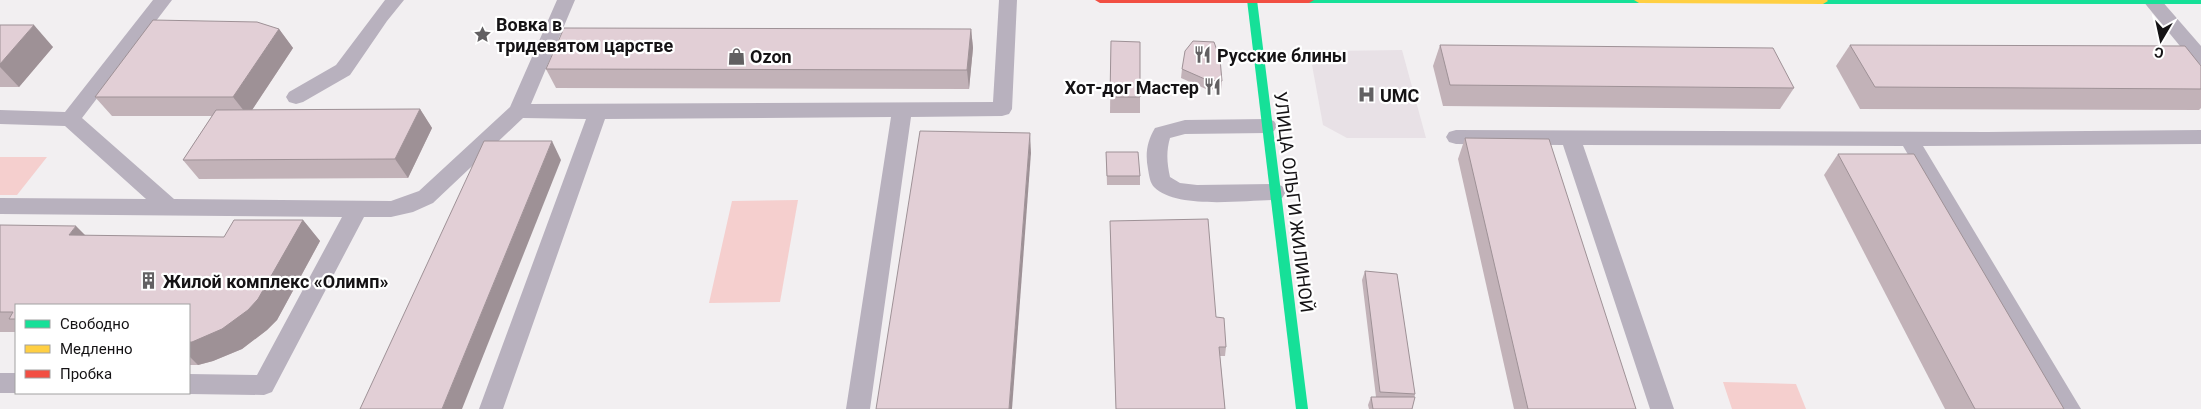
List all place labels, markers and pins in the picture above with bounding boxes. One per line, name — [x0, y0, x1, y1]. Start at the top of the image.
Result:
place label: Вовка в тридевятом царстве — [496, 14, 673, 56]
place icon: Вовка в тридевятом царстве — [472, 24, 492, 44]
restaurant icon: Русские блины — [1193, 45, 1213, 65]
place label: Русские блины — [1217, 45, 1347, 66]
shop icon: Ozon — [726, 46, 746, 66]
place label: Ozon — [750, 46, 792, 67]
place label: Хот-дог Мастер — [1065, 77, 1199, 98]
restaurant icon: Хот-дог Мастер — [1203, 77, 1223, 97]
hospital icon: UMC — [1356, 85, 1376, 105]
place label: UMC — [1380, 85, 1420, 106]
building icon: Жилой комплекс «Олимп» — [139, 271, 159, 291]
place label: Жилой комплекс «Олимп» — [163, 271, 388, 292]

